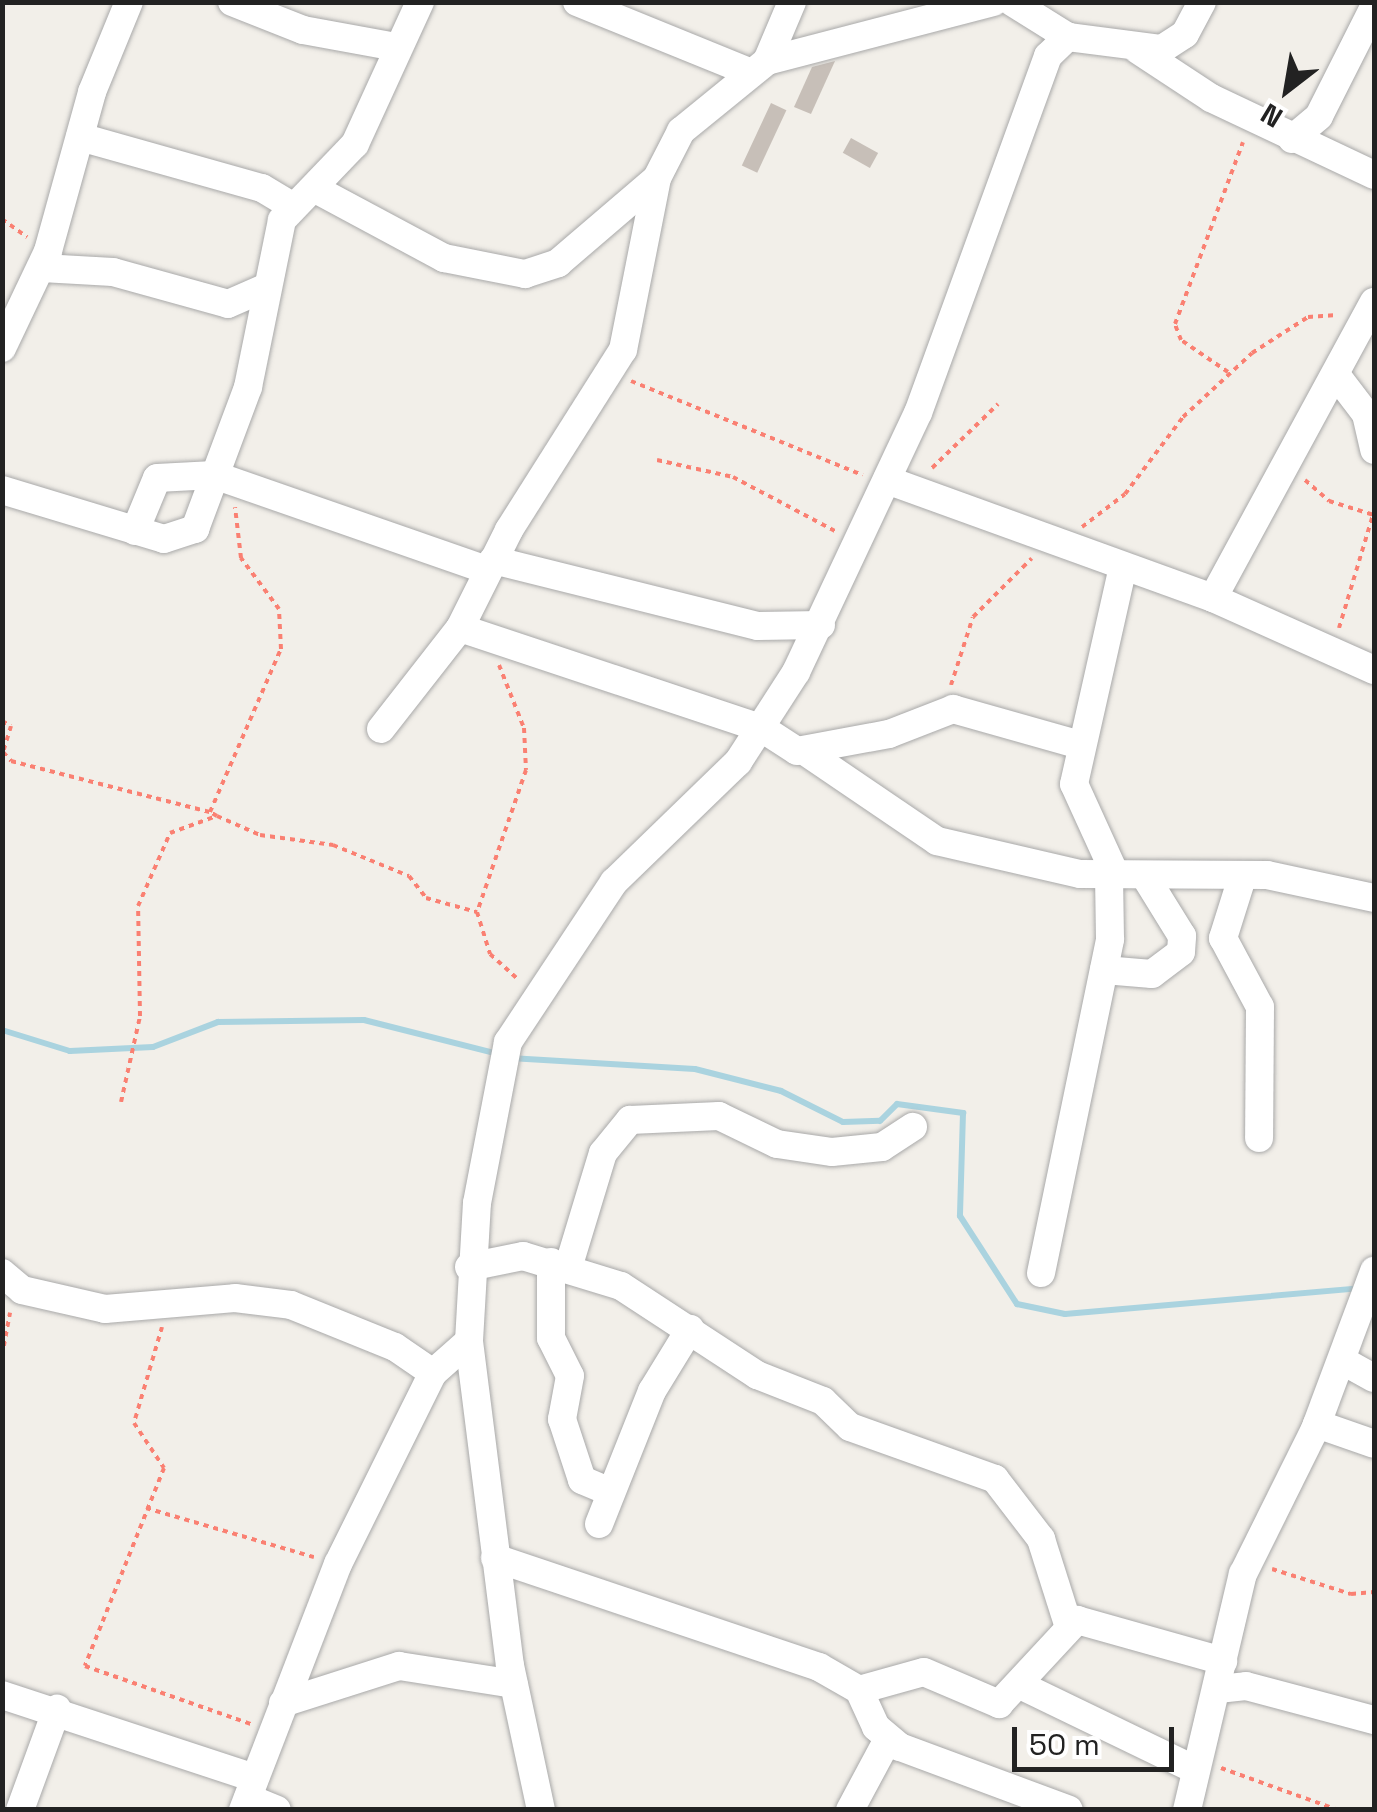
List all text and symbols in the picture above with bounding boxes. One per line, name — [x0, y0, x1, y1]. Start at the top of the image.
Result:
north arrow — [1237, 40, 1337, 140]
text: N — [1254, 95, 1289, 136]
scale bar — [1017, 1707, 1180, 1769]
text: 50 m — [1029, 1725, 1100, 1764]

